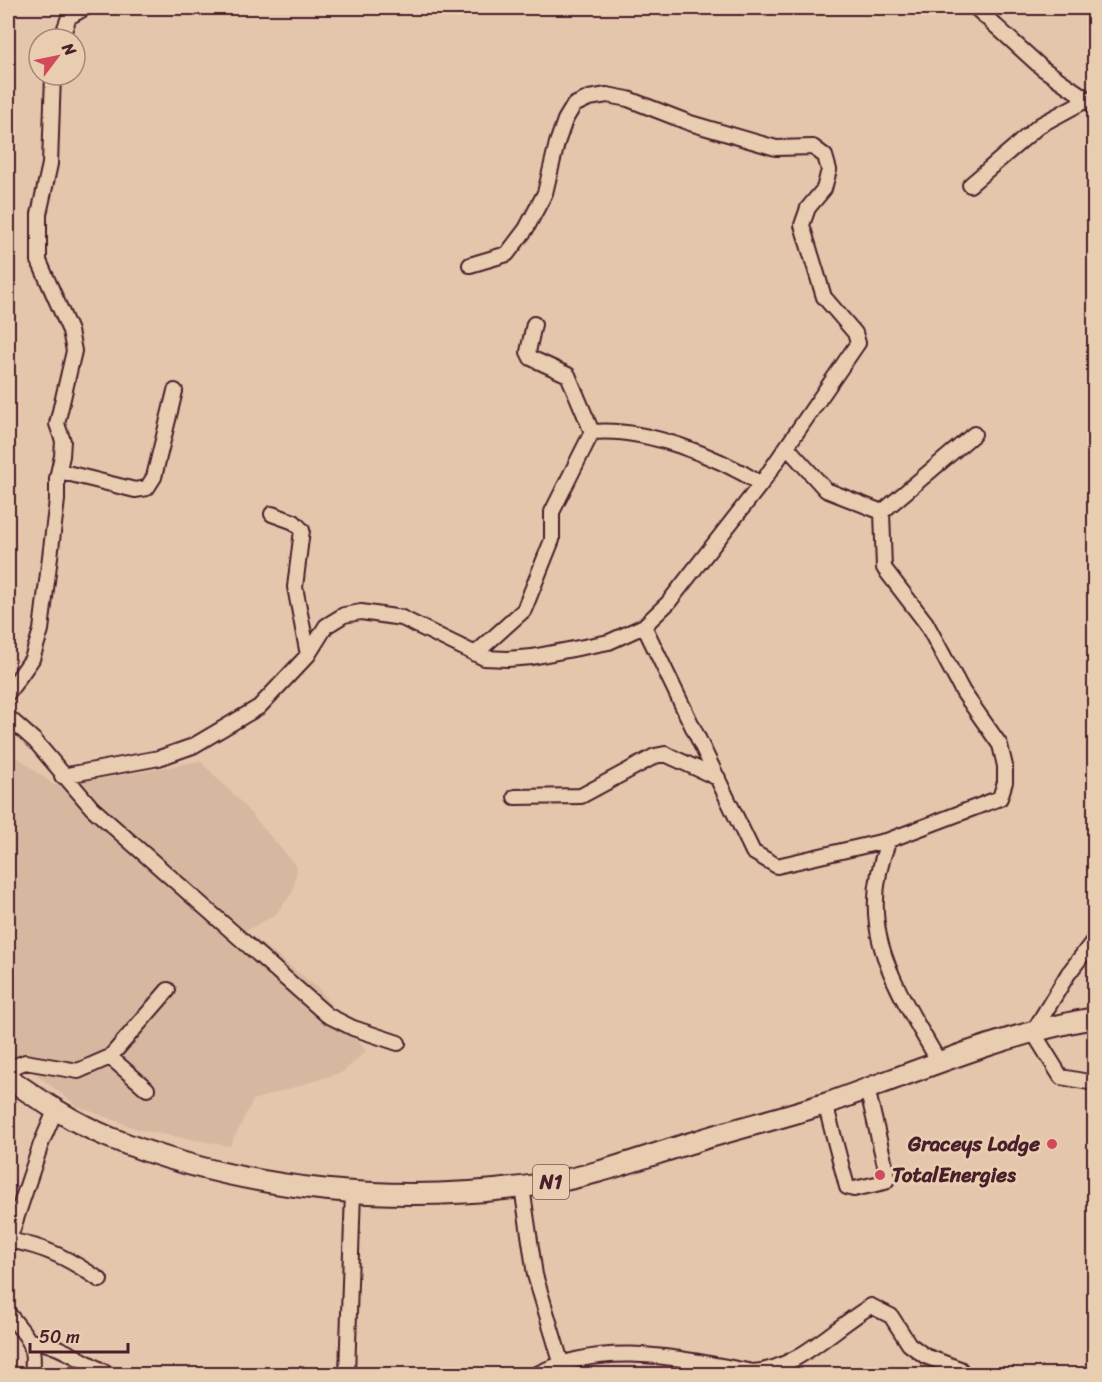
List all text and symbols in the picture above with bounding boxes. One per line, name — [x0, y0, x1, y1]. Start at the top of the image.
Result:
north arrow — [27, 27, 87, 87]
text: N — [54, 36, 85, 62]
place label: Graceys Lodge — [907, 1125, 1040, 1163]
marker: Graceys Lodge — [1045, 1137, 1059, 1151]
place label: TotalEnergies — [892, 1156, 1016, 1194]
road number: N1 — [533, 1165, 569, 1199]
marker: TotalEnergies — [873, 1168, 887, 1182]
scale bar — [30, 1316, 128, 1354]
text: 50 m — [39, 1321, 80, 1353]

